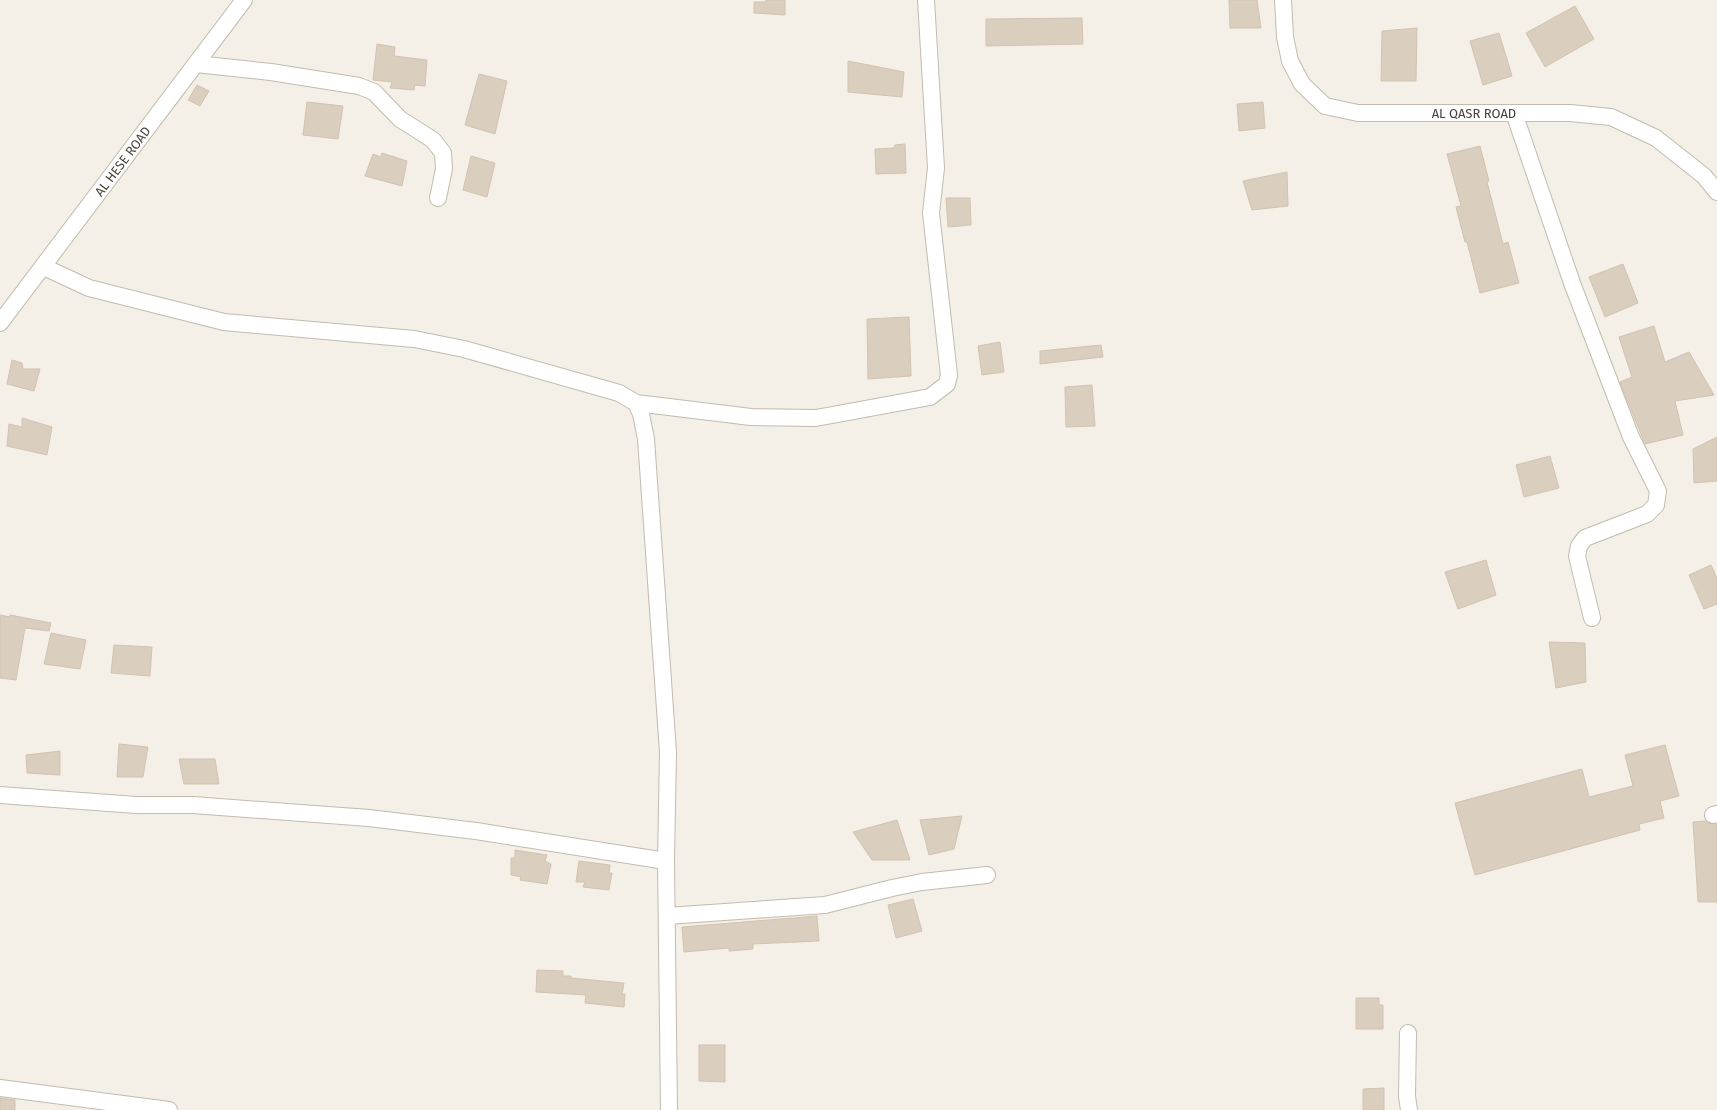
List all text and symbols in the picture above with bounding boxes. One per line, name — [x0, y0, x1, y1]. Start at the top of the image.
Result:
street label: AL QASR ROAD — [1432, 106, 1516, 121]
street label: AL HESE ROAD — [91, 123, 153, 199]

